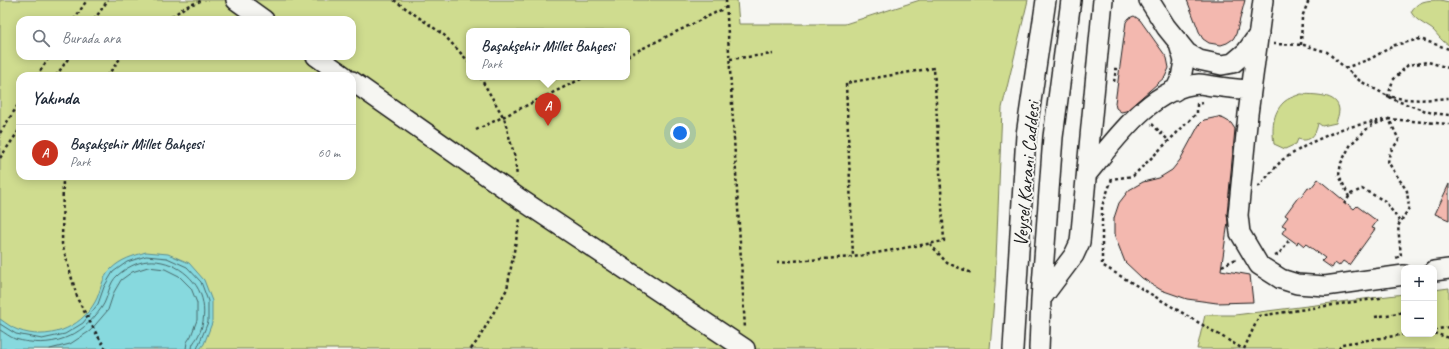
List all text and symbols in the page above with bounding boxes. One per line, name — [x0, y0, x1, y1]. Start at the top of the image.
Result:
search box — [16, 16, 356, 60]
icon: search — [30, 27, 52, 49]
popup — [466, 28, 630, 80]
text: Burada ara — [62, 29, 120, 48]
text: Başakşehir Millet Bahçesi — [481, 37, 615, 56]
text: Park — [481, 56, 502, 72]
text: Yakında — [32, 88, 79, 109]
pin: A — [535, 93, 561, 126]
street label: Veysel Karani Caddesi — [1008, 98, 1045, 247]
your location — [670, 123, 690, 143]
text: Başakşehir Millet Bahçesi — [70, 135, 203, 154]
text: A — [42, 145, 48, 161]
text: 60 m — [318, 145, 340, 161]
text: Park — [70, 154, 91, 170]
map controls — [1401, 265, 1437, 337]
button: + — [1401, 265, 1437, 301]
button: − — [1401, 301, 1437, 337]

